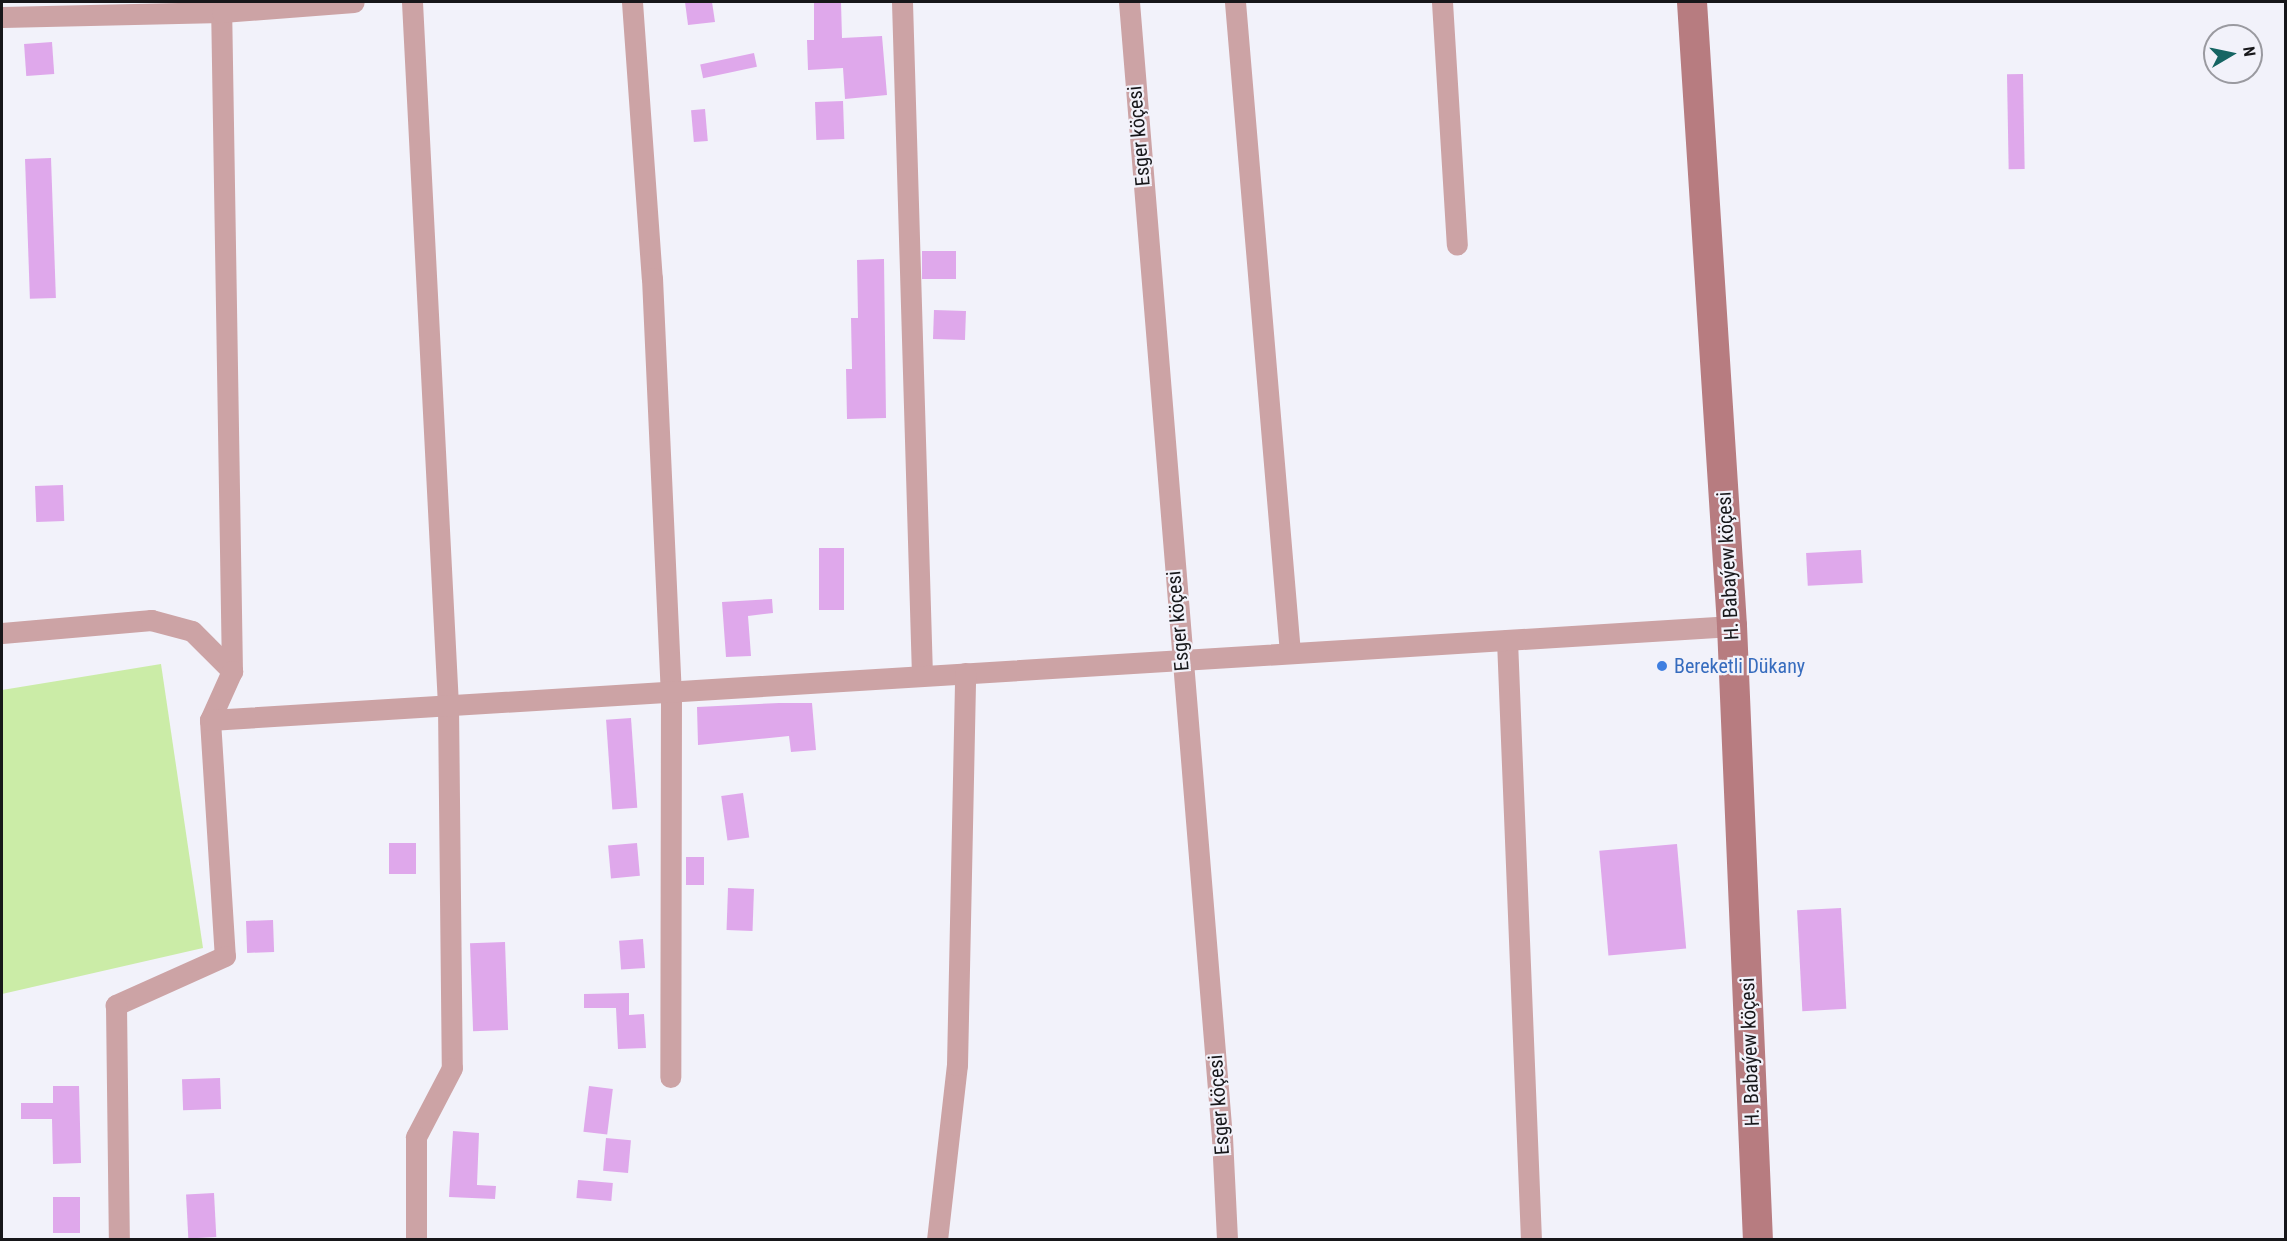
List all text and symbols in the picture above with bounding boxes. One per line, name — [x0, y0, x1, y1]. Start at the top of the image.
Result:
north arrow — [2203, 24, 2263, 84]
text: N — [2239, 45, 2259, 58]
street label: Esger köçesi — [1123, 85, 1155, 187]
street label: H. Babaýew köçesi — [1712, 491, 1744, 641]
street label: Esger köçesi — [1162, 570, 1194, 672]
place label: Bereketli Dükany — [1674, 654, 1805, 678]
marker: Bereketli Dükany — [1655, 659, 1669, 673]
street label: H. Babaýew köçesi — [1735, 977, 1765, 1127]
street label: Esger köçesi — [1204, 1054, 1234, 1156]

